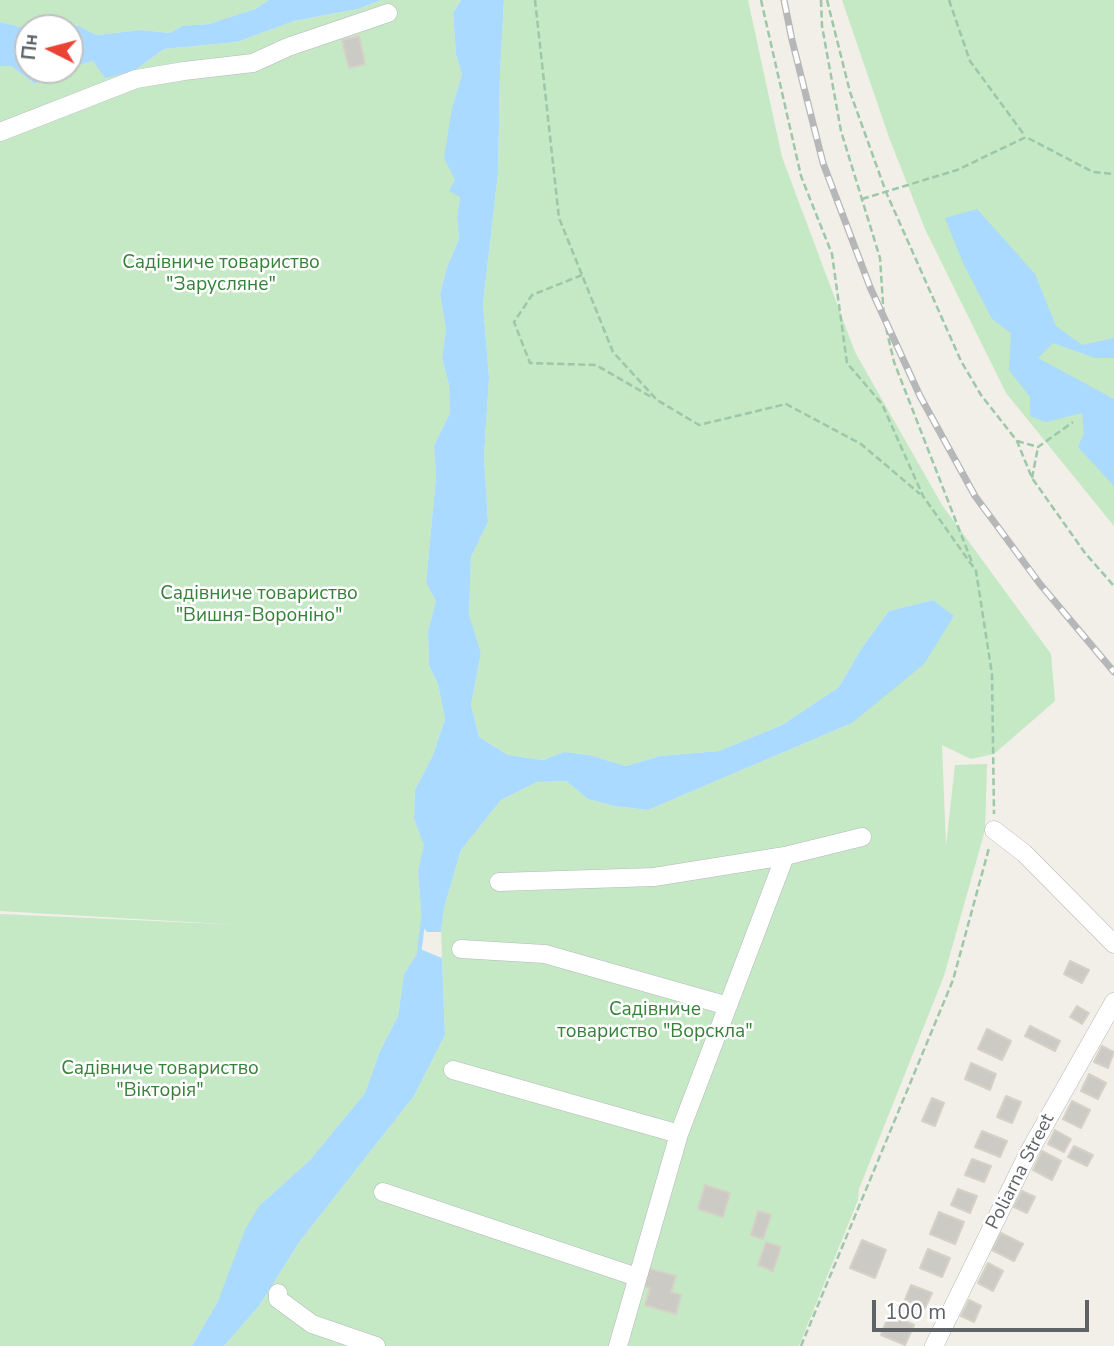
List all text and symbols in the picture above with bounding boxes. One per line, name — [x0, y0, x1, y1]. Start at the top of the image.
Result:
north arrow — [14, 14, 84, 84]
text: Пн — [16, 33, 44, 61]
park label: Садівниче товариство "Зарусляне" — [122, 252, 320, 296]
park label: Садівниче товариство "Вишня-Вороніно" — [160, 583, 358, 627]
park label: Садівниче товариство "Ворскла" — [557, 999, 753, 1043]
park label: Садівниче товариство "Вікторія" — [61, 1058, 259, 1102]
street label: Poliarna Street — [982, 1110, 1060, 1234]
scale bar — [876, 1286, 1093, 1330]
text: 100 m — [885, 1298, 946, 1326]

